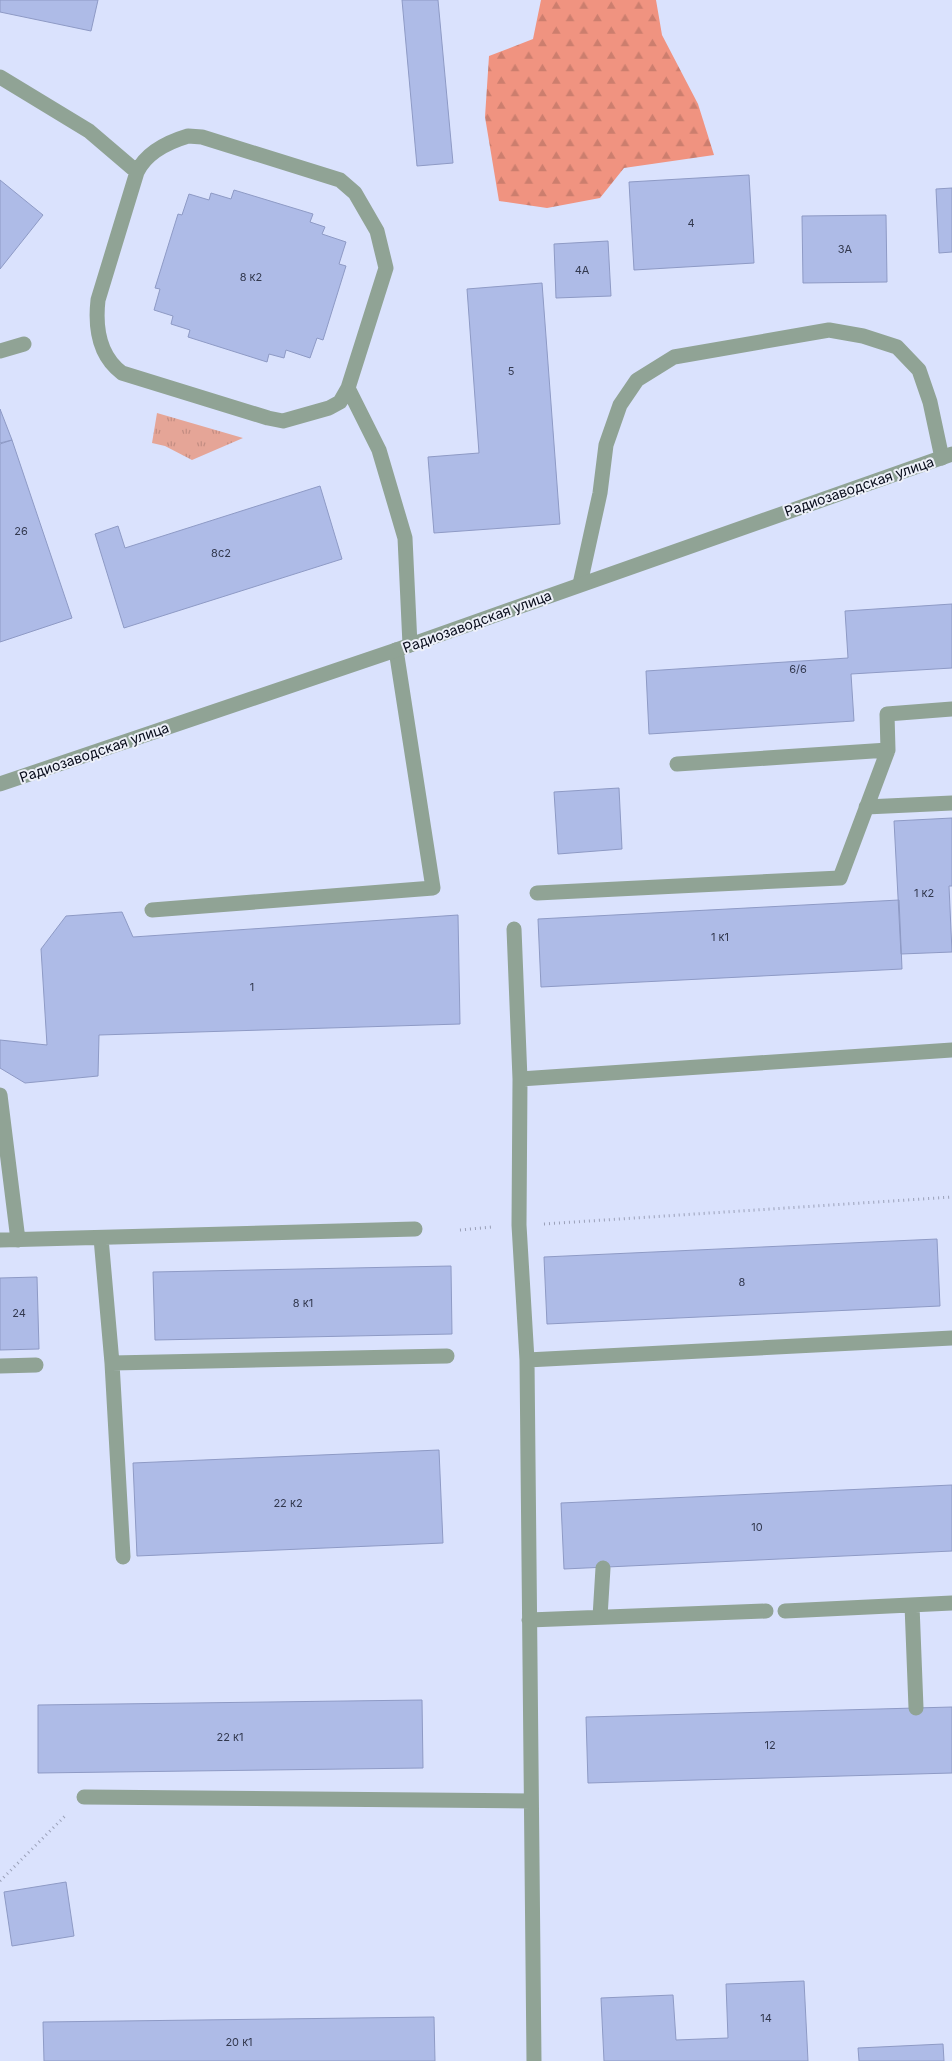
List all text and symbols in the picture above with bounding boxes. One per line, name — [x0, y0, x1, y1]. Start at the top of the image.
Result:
house number: 4 — [687, 216, 695, 230]
house number: 3А — [838, 242, 853, 256]
house number: 4А — [575, 263, 590, 277]
house number: 8 к2 — [240, 270, 262, 284]
house number: 5 — [508, 364, 515, 378]
street label: Радиозаводская улица — [782, 452, 936, 520]
house number: 26 — [14, 524, 28, 538]
house number: 8c2 — [211, 546, 231, 560]
street label: Радиозаводская улица — [400, 586, 554, 656]
house number: 6/6 — [789, 662, 807, 676]
street label: Радиозаводская улица — [17, 718, 171, 786]
house number: 1 к2 — [914, 886, 934, 900]
house number: 1 к1 — [711, 930, 729, 944]
house number: 1 — [250, 980, 254, 994]
house number: 8 — [739, 1275, 746, 1289]
house number: 8 к1 — [293, 1296, 313, 1310]
house number: 24 — [12, 1306, 26, 1320]
house number: 22 к2 — [273, 1496, 303, 1510]
house number: 10 — [751, 1520, 763, 1534]
house number: 22 к1 — [217, 1730, 243, 1744]
house number: 12 — [764, 1738, 776, 1752]
house number: 14 — [760, 2011, 772, 2025]
house number: 20 к1 — [225, 2035, 253, 2049]

